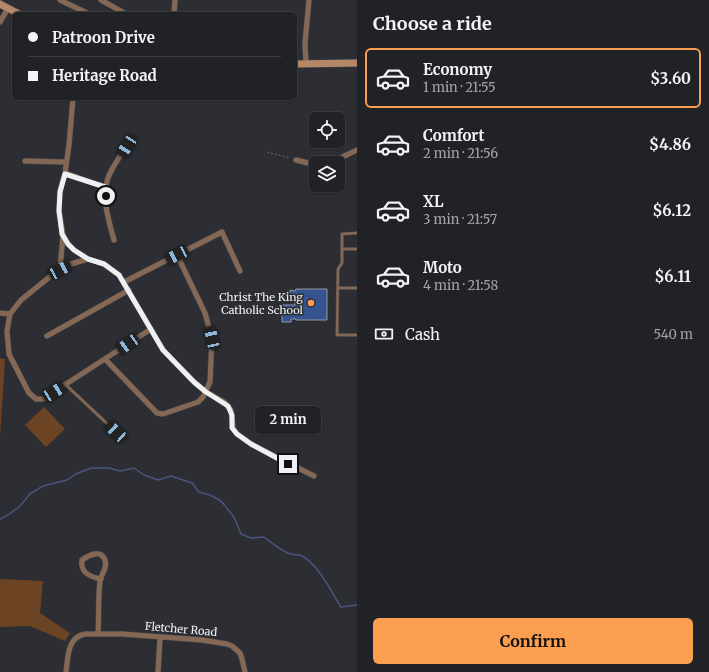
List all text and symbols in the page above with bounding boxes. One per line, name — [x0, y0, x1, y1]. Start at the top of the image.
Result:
text: Choose a ride — [373, 12, 492, 35]
text: Patroon Drive — [52, 28, 155, 47]
icon: car — [375, 60, 411, 96]
text: Economy — [423, 60, 492, 79]
text: Heritage Road — [52, 66, 157, 85]
text: $3.60 — [650, 69, 691, 88]
text: 1 min · 21:55 — [423, 79, 496, 96]
map controls — [309, 112, 345, 192]
button: locate — [309, 112, 345, 148]
icon: car — [375, 126, 411, 162]
text: Comfort — [423, 126, 484, 145]
car — [115, 133, 139, 159]
text: $4.86 — [649, 135, 691, 154]
text: 2 min · 21:56 — [423, 145, 498, 162]
button: layers — [309, 156, 345, 192]
route start — [97, 187, 115, 205]
icon: car — [375, 192, 411, 228]
text: XL — [423, 192, 444, 211]
text: $6.12 — [652, 201, 691, 220]
text: 3 min · 21:57 — [423, 211, 497, 228]
car — [164, 244, 190, 266]
icon: car — [375, 258, 411, 294]
text: Moto — [423, 258, 462, 277]
car — [47, 259, 73, 281]
text: $6.11 — [655, 267, 691, 286]
text: 4 min · 21:58 — [423, 277, 498, 294]
place label: Christ The King Catholic School — [219, 290, 304, 317]
marker: Christ The King Catholic School — [306, 298, 316, 308]
icon: cash — [373, 323, 395, 345]
car — [204, 325, 220, 351]
text: Cash — [405, 325, 440, 344]
text: 540 m — [653, 326, 693, 343]
car — [115, 332, 141, 356]
car — [41, 381, 67, 403]
callout: 2 min — [255, 406, 321, 434]
text: 2 min — [269, 411, 307, 428]
car — [103, 419, 129, 445]
route end — [279, 455, 297, 473]
button: Confirm — [373, 618, 693, 664]
street label: Fletcher Road — [144, 619, 218, 639]

